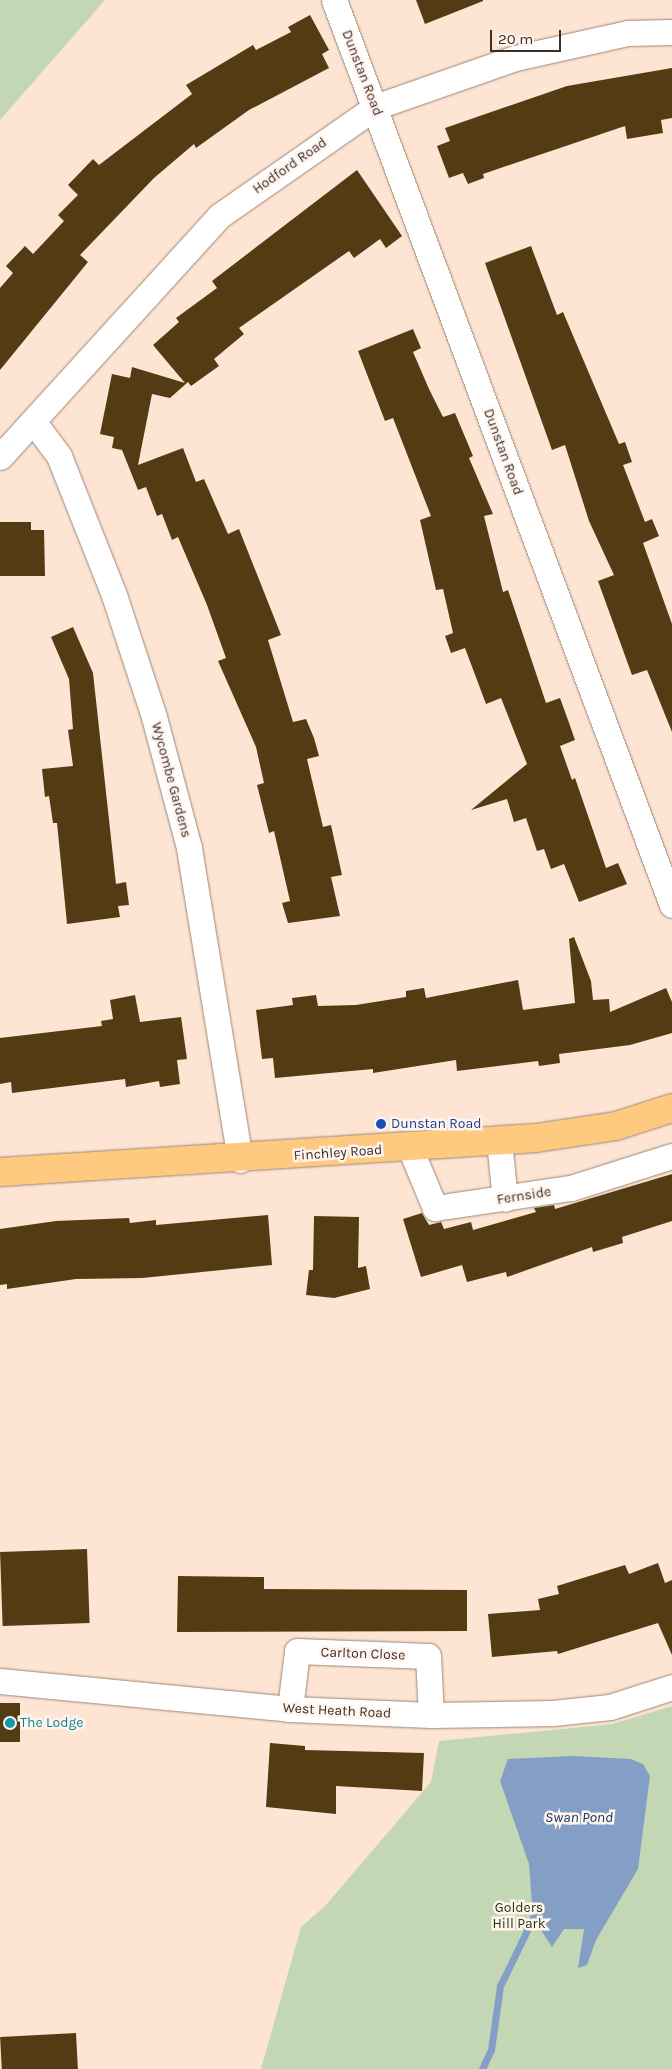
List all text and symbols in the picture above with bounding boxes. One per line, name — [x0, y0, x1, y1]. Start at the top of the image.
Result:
scale bar — [492, 20, 563, 52]
street label: Dunstan Road — [338, 28, 386, 118]
text: 20 m — [498, 30, 533, 48]
street label: Hodford Road — [250, 134, 330, 198]
street label: Dunstan Road — [480, 407, 526, 497]
street label: Wycombe Gardens — [148, 720, 194, 840]
place label: Dunstan Road — [391, 1116, 481, 1132]
marker: Dunstan Road — [375, 1118, 387, 1130]
street label: Finchley Road — [293, 1142, 383, 1164]
street label: Fernside — [496, 1183, 552, 1209]
street label: Carlton Close — [320, 1644, 406, 1664]
street label: West Heath Road — [282, 1700, 392, 1722]
place label: The Lodge — [20, 1715, 84, 1731]
marker: The Lodge — [4, 1717, 16, 1729]
water label: Swan Pond — [545, 1809, 613, 1827]
park label: Golders Hill Park — [492, 1900, 546, 1932]

